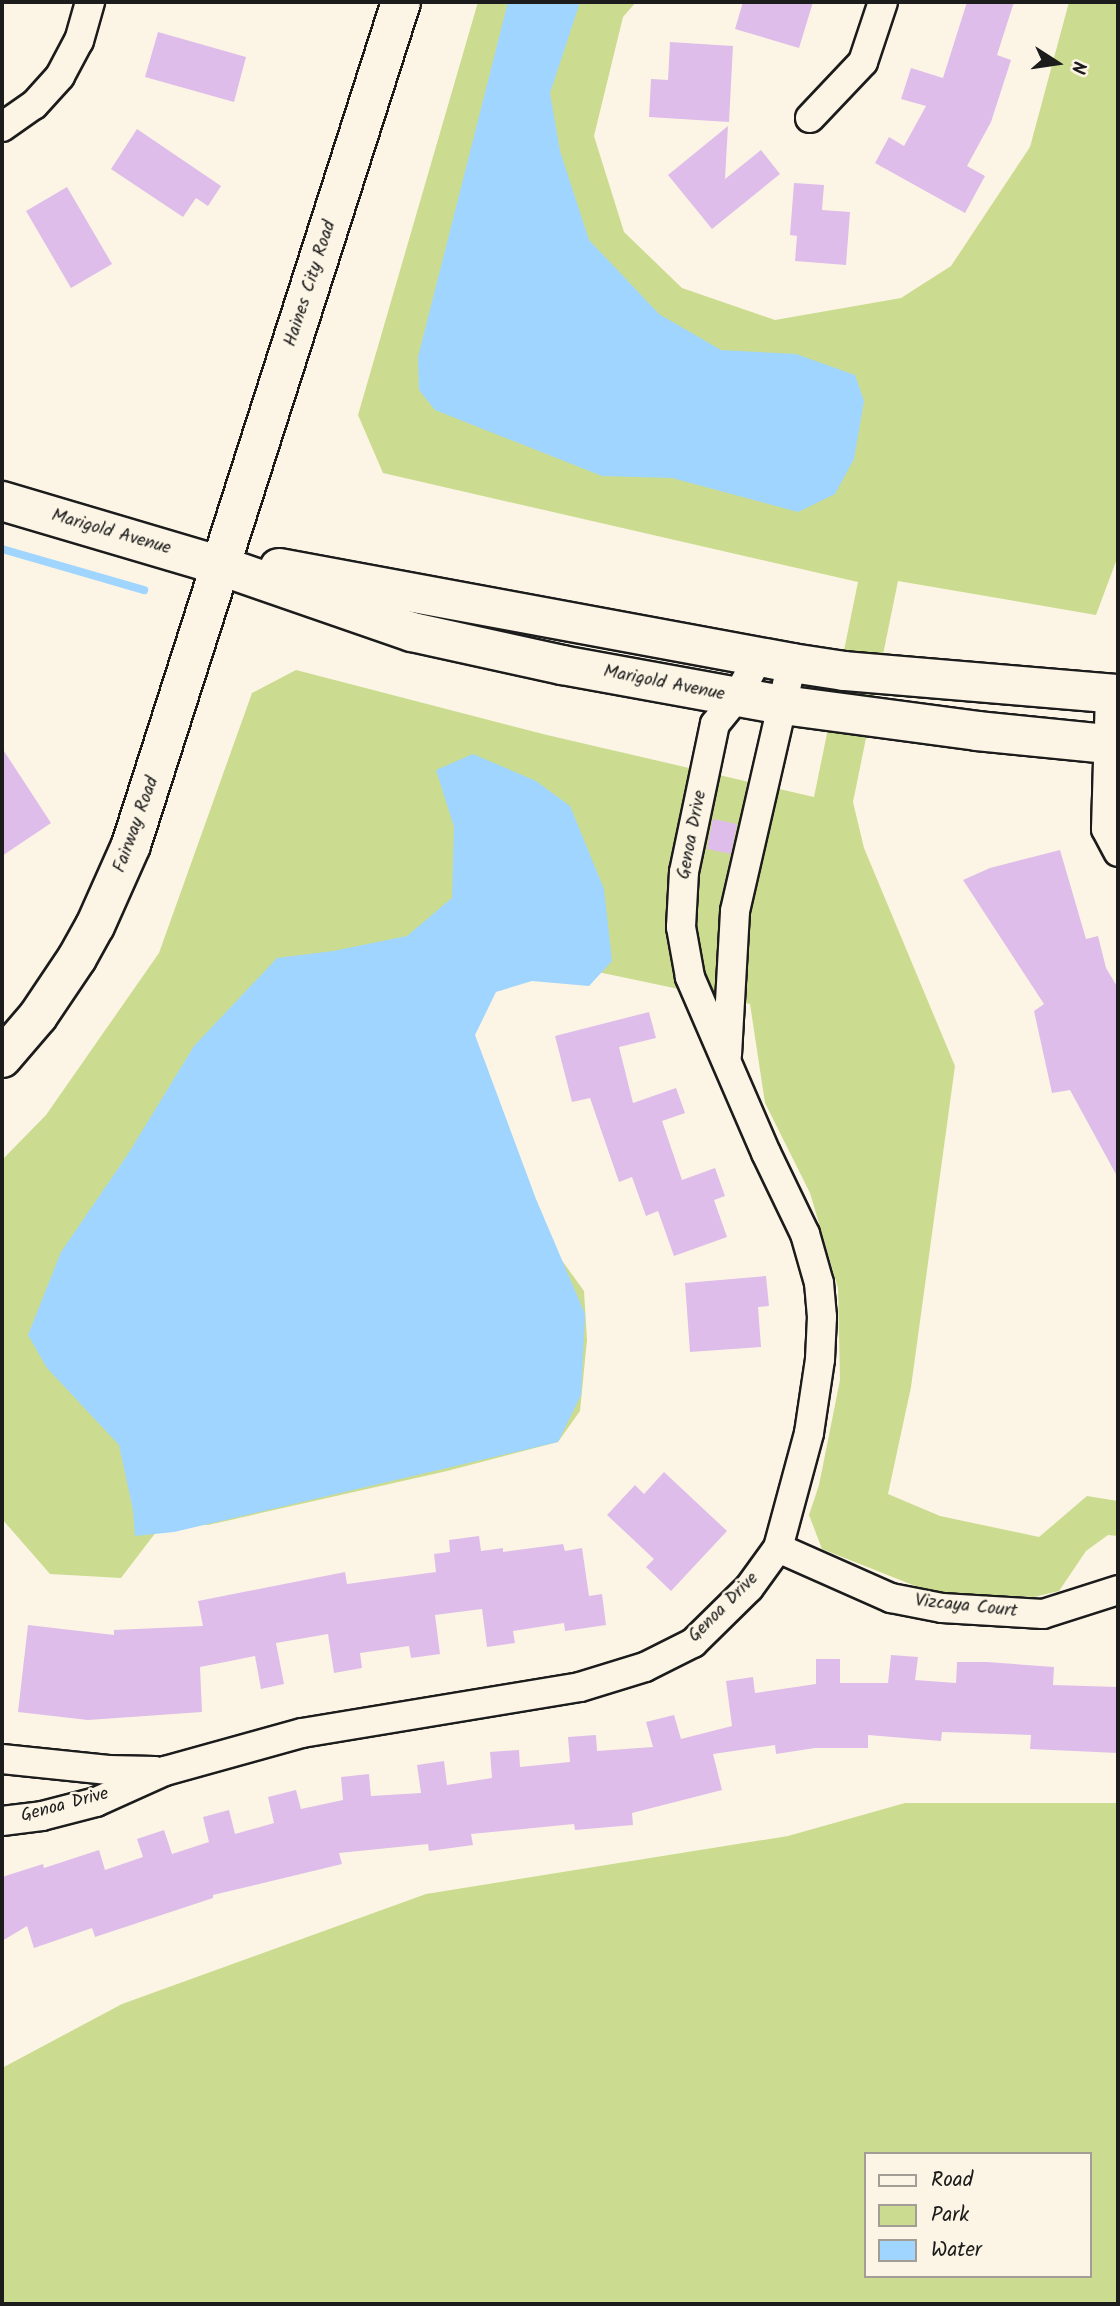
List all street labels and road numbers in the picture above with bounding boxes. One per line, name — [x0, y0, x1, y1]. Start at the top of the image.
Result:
street label: Haines City Road — [280, 218, 342, 350]
street label: Marigold Avenue — [49, 506, 173, 560]
street label: Marigold Avenue — [601, 662, 727, 706]
street label: Fairway Road — [110, 774, 164, 876]
street label: Genoa Drive — [674, 789, 712, 881]
street label: Genoa Drive — [685, 1569, 763, 1647]
street label: Vizcaya Court — [914, 1591, 1018, 1623]
street label: Genoa Drive — [19, 1784, 111, 1828]

